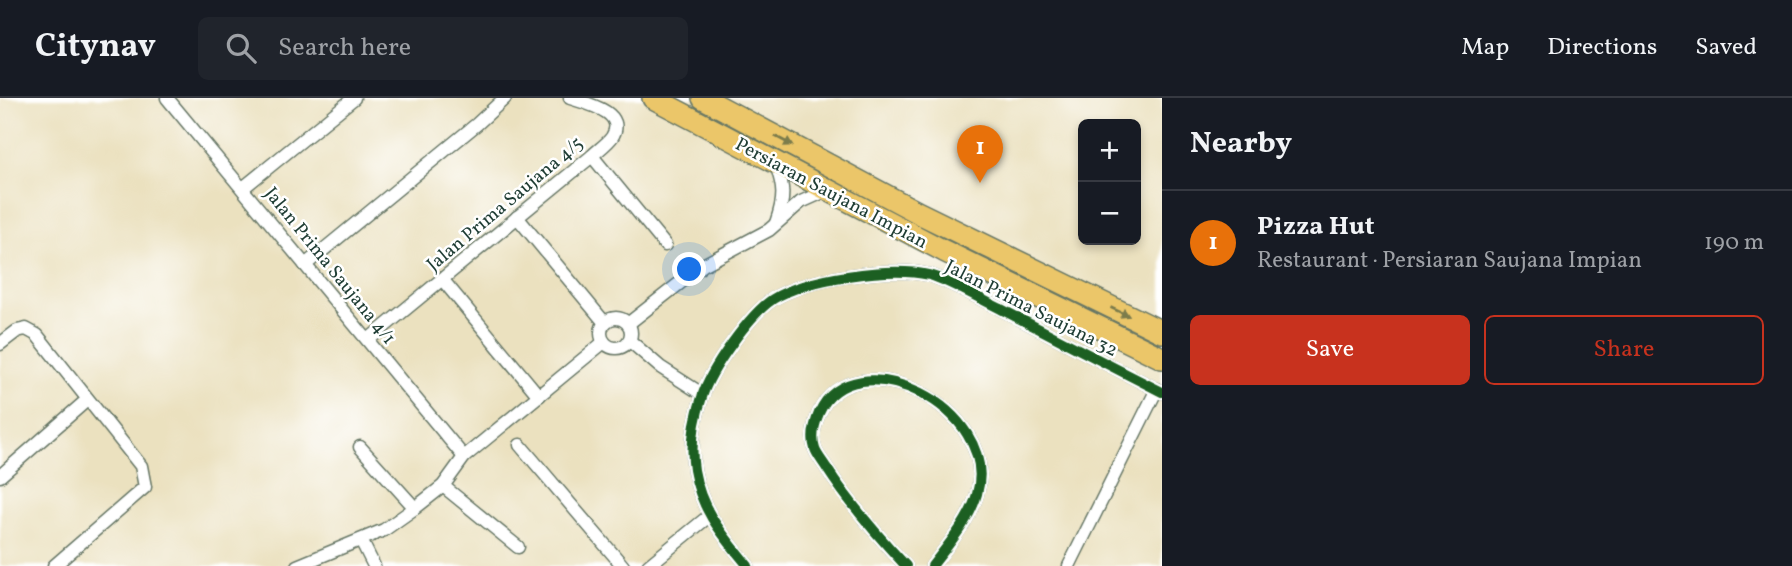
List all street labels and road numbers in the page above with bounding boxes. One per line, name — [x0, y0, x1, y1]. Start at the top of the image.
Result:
street label: Jalan Prima Saujana 4/5 — [421, 131, 589, 278]
street label: Persiaran Saujana Impian — [730, 132, 932, 256]
street label: Jalan Prima Saujana 4/1 — [258, 182, 401, 351]
street label: Jalan Prima Saujana 32 — [940, 254, 1122, 364]

